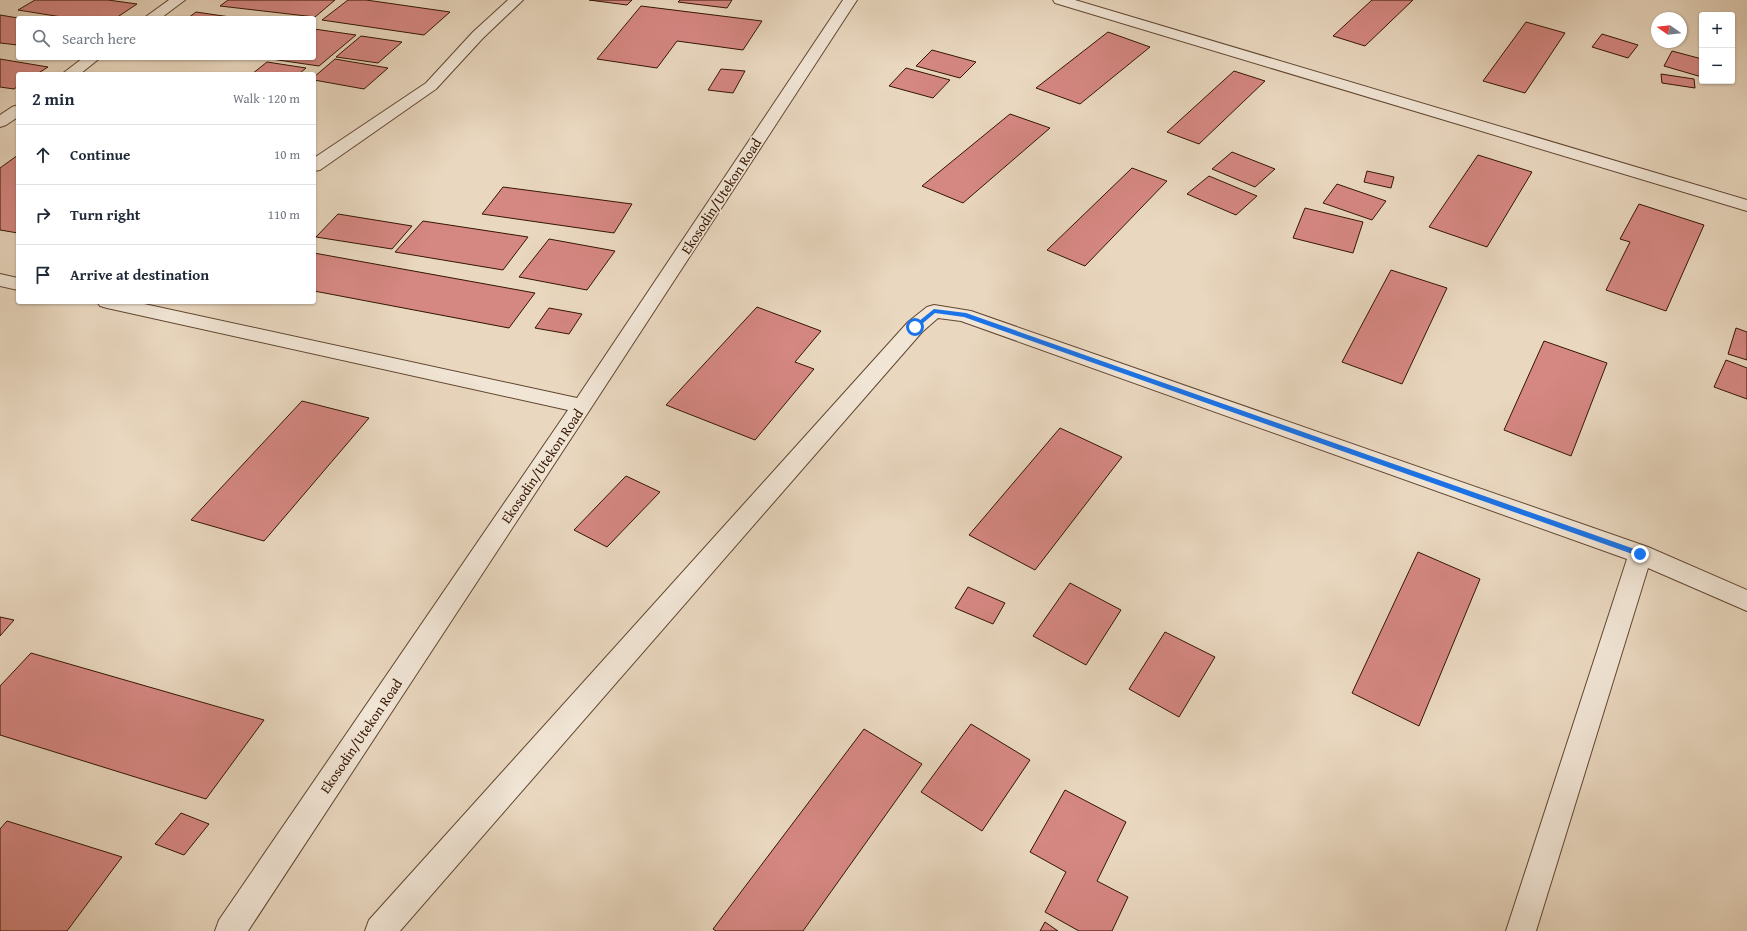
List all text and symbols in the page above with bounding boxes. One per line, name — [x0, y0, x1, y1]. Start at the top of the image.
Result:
north arrow — [1651, 12, 1687, 48]
map controls — [1699, 12, 1735, 84]
button: + — [1699, 12, 1735, 48]
search box — [16, 16, 316, 60]
icon: search — [30, 27, 52, 49]
text: Search here — [62, 28, 136, 49]
button: − — [1699, 48, 1735, 84]
text: 2 min — [32, 86, 74, 111]
text: Walk · 120 m — [233, 89, 300, 108]
street label: Ekosodin/Utekon Road — [676, 134, 766, 258]
icon: ahead — [32, 144, 54, 166]
text: Continue — [70, 144, 131, 165]
text: 10 m — [274, 145, 300, 164]
icon: right — [32, 204, 54, 226]
text: Turn right — [70, 204, 141, 225]
text: 110 m — [268, 205, 300, 224]
icon: arrive — [32, 264, 54, 286]
text: Arrive at destination — [70, 264, 209, 285]
route start — [906, 318, 924, 336]
street label: Ekosodin/Utekon Road — [496, 404, 588, 527]
route end — [1631, 545, 1649, 563]
street label: Ekosodin/Utekon Road — [315, 674, 407, 797]

